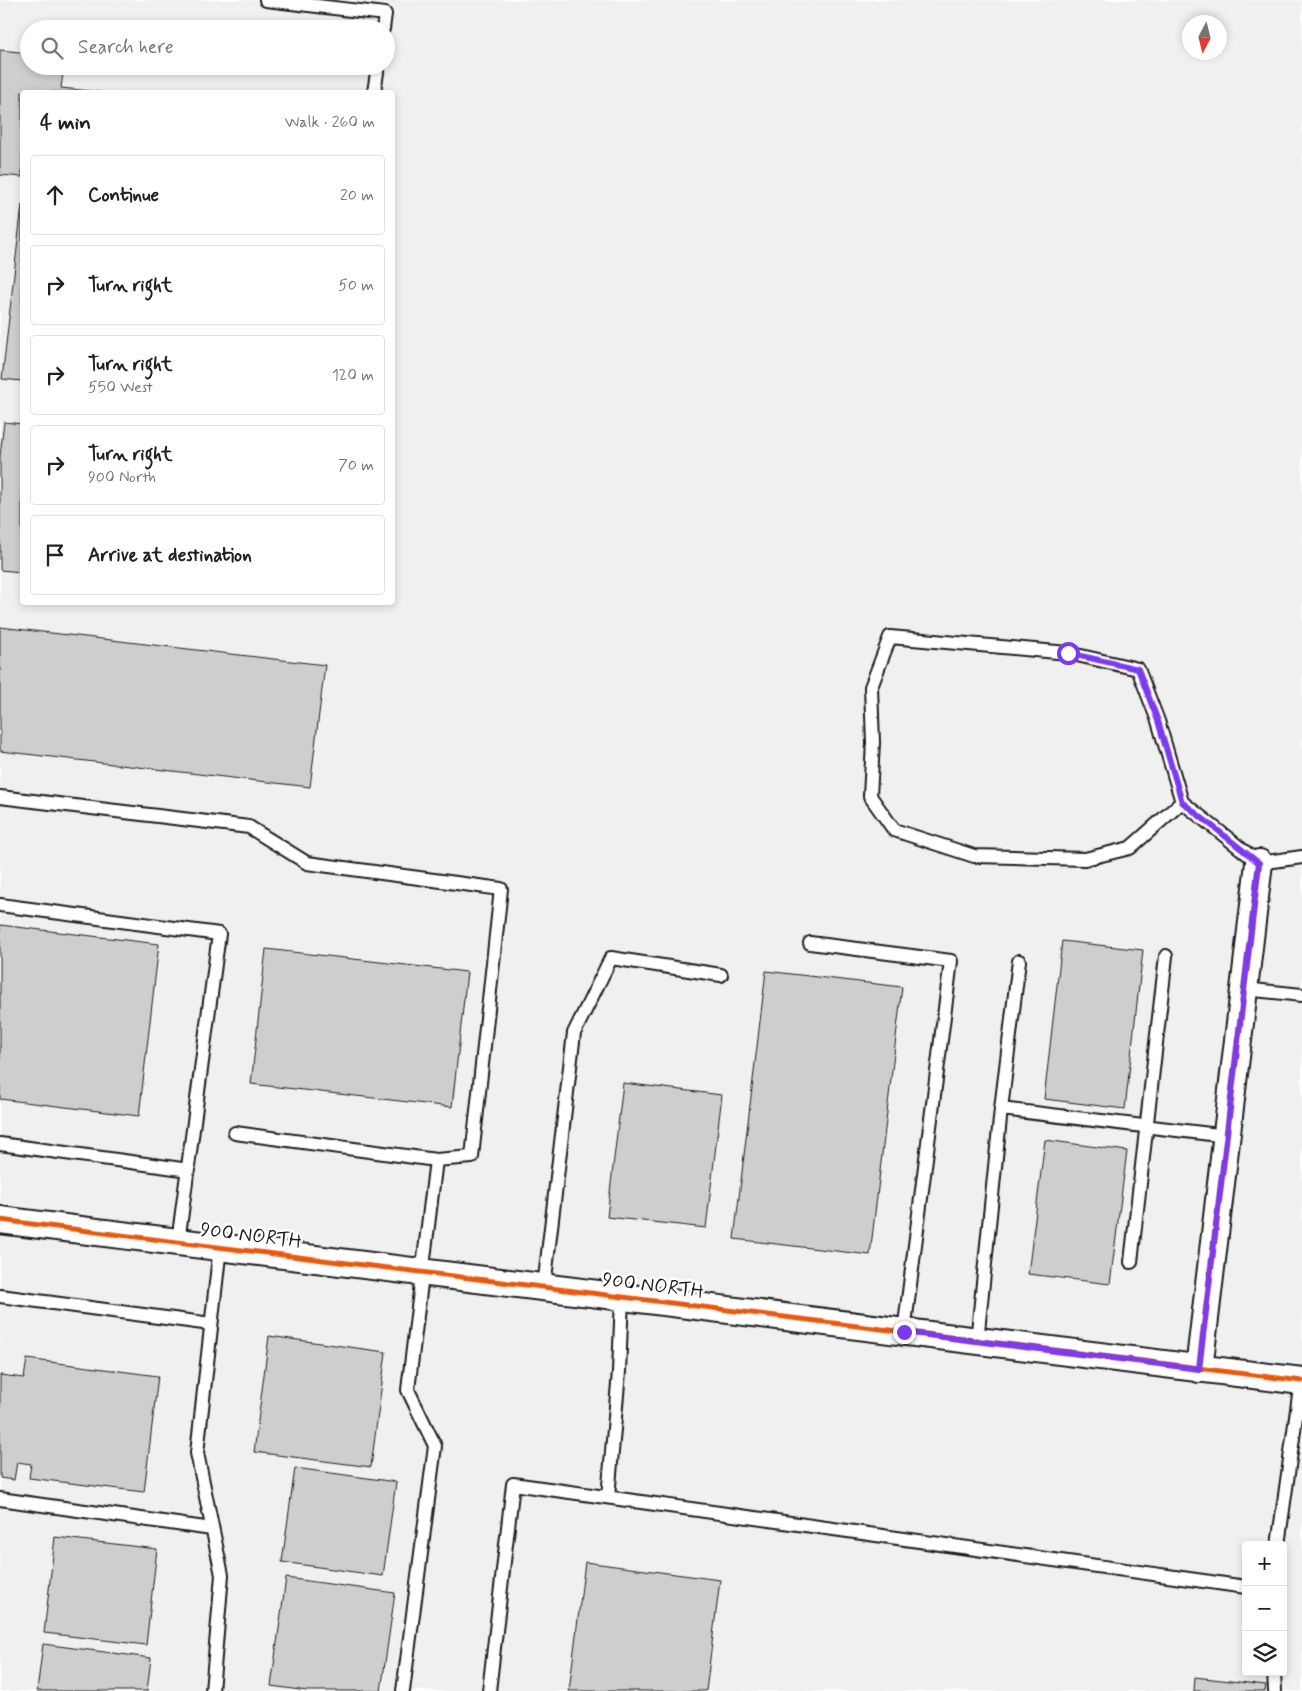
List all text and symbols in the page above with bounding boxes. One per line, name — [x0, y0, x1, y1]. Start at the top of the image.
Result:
north arrow — [1182, 15, 1227, 60]
search box — [20, 20, 395, 75]
icon: search — [38, 34, 66, 62]
text: Search here — [78, 35, 174, 60]
text: 4 min — [40, 109, 91, 137]
text: Walk · 260 m — [285, 112, 375, 133]
icon: ahead — [41, 181, 69, 209]
text: Continue — [88, 183, 159, 208]
text: 20 m — [340, 185, 374, 206]
icon: right — [41, 271, 69, 299]
text: Turn right — [88, 273, 172, 298]
text: 50 m — [338, 275, 374, 296]
text: Turn right — [88, 352, 172, 377]
icon: right — [41, 361, 69, 389]
text: 120 m — [332, 365, 374, 386]
text: 550 West — [88, 377, 153, 398]
text: Turn right — [88, 442, 172, 467]
icon: right — [41, 451, 69, 479]
text: 70 m — [338, 455, 374, 476]
text: 900 North — [88, 467, 156, 488]
icon: arrive — [41, 541, 69, 569]
text: Arrive at destination — [88, 543, 252, 568]
route start — [1057, 642, 1080, 665]
street label: 900 NORTH — [199, 1216, 303, 1256]
street label: 900 NORTH — [601, 1266, 705, 1306]
route end — [893, 1321, 916, 1344]
map controls — [1242, 1541, 1287, 1676]
button: + — [1242, 1541, 1287, 1586]
button: − — [1242, 1586, 1287, 1631]
button: layers — [1242, 1631, 1287, 1676]

